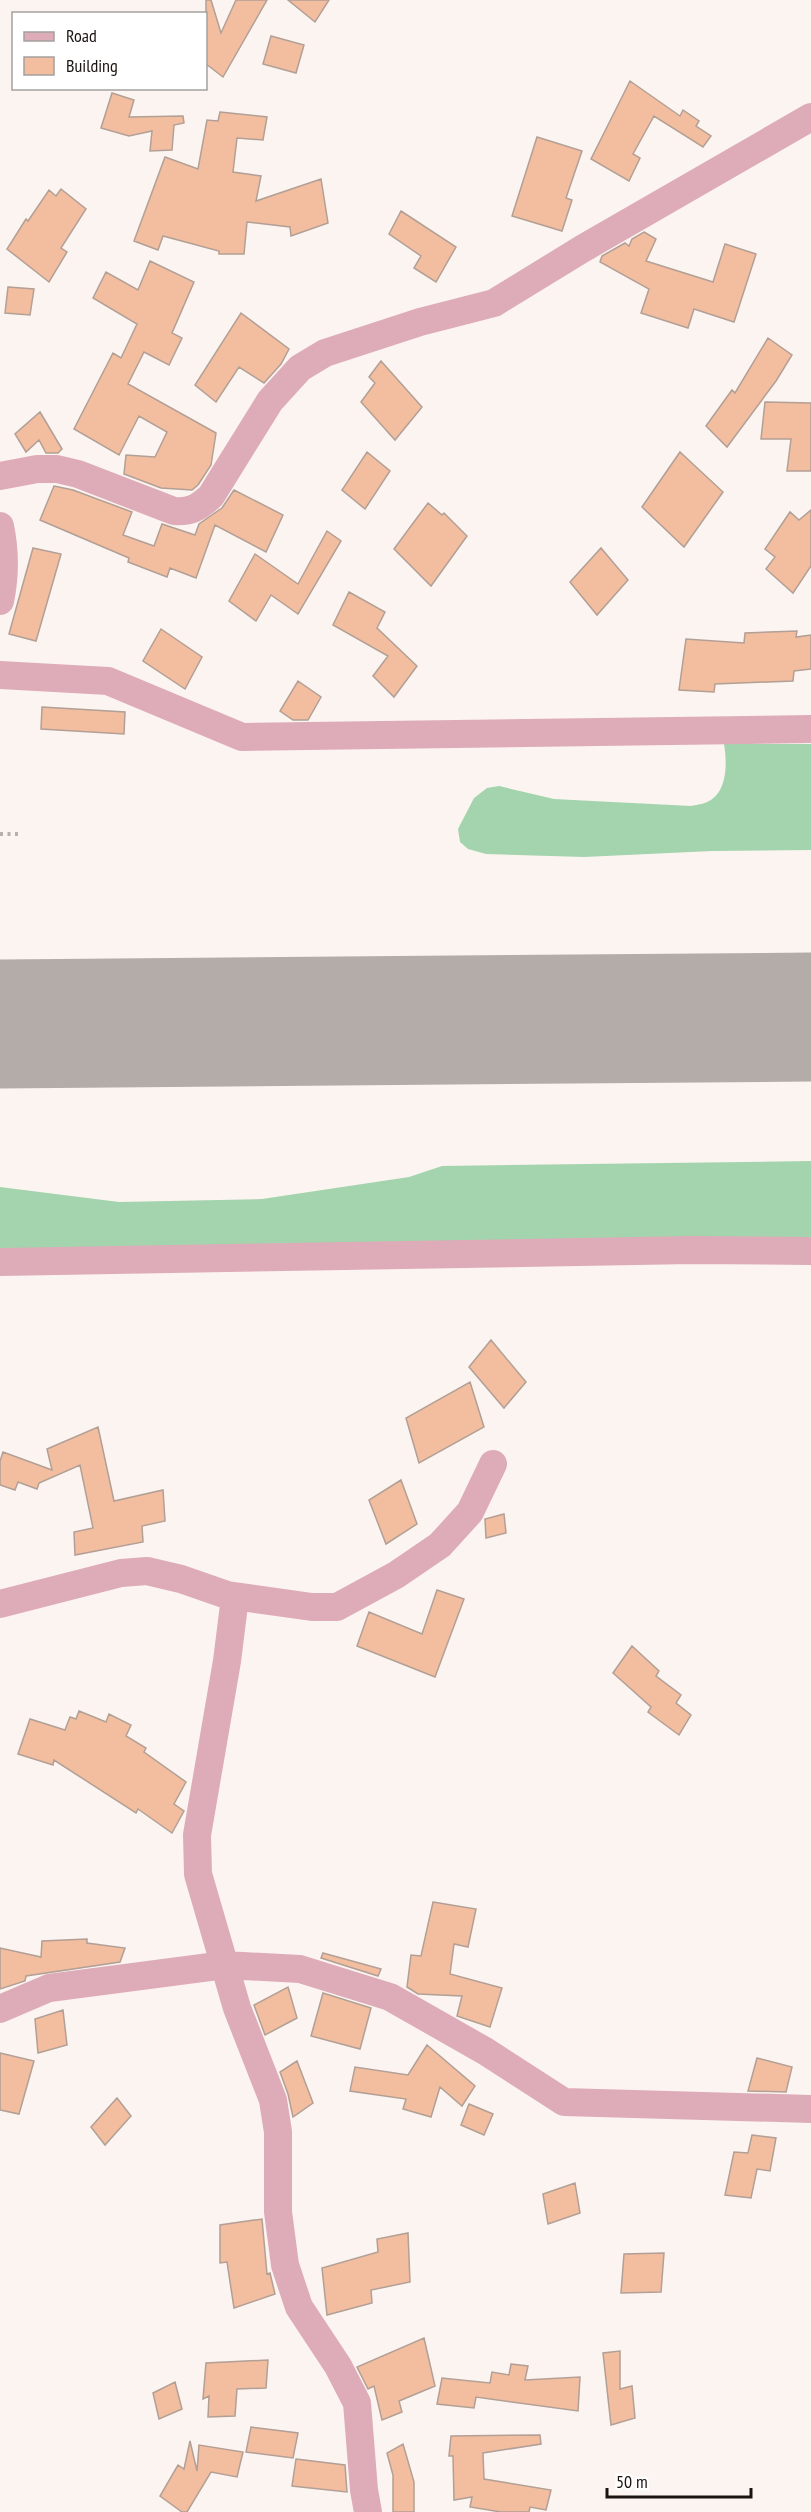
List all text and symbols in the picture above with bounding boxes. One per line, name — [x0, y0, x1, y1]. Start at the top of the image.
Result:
legend — [12, 12, 207, 90]
text: Road — [66, 24, 97, 47]
text: Building — [66, 54, 118, 77]
scale bar — [607, 2461, 751, 2499]
text: 50 m — [616, 2470, 648, 2493]

